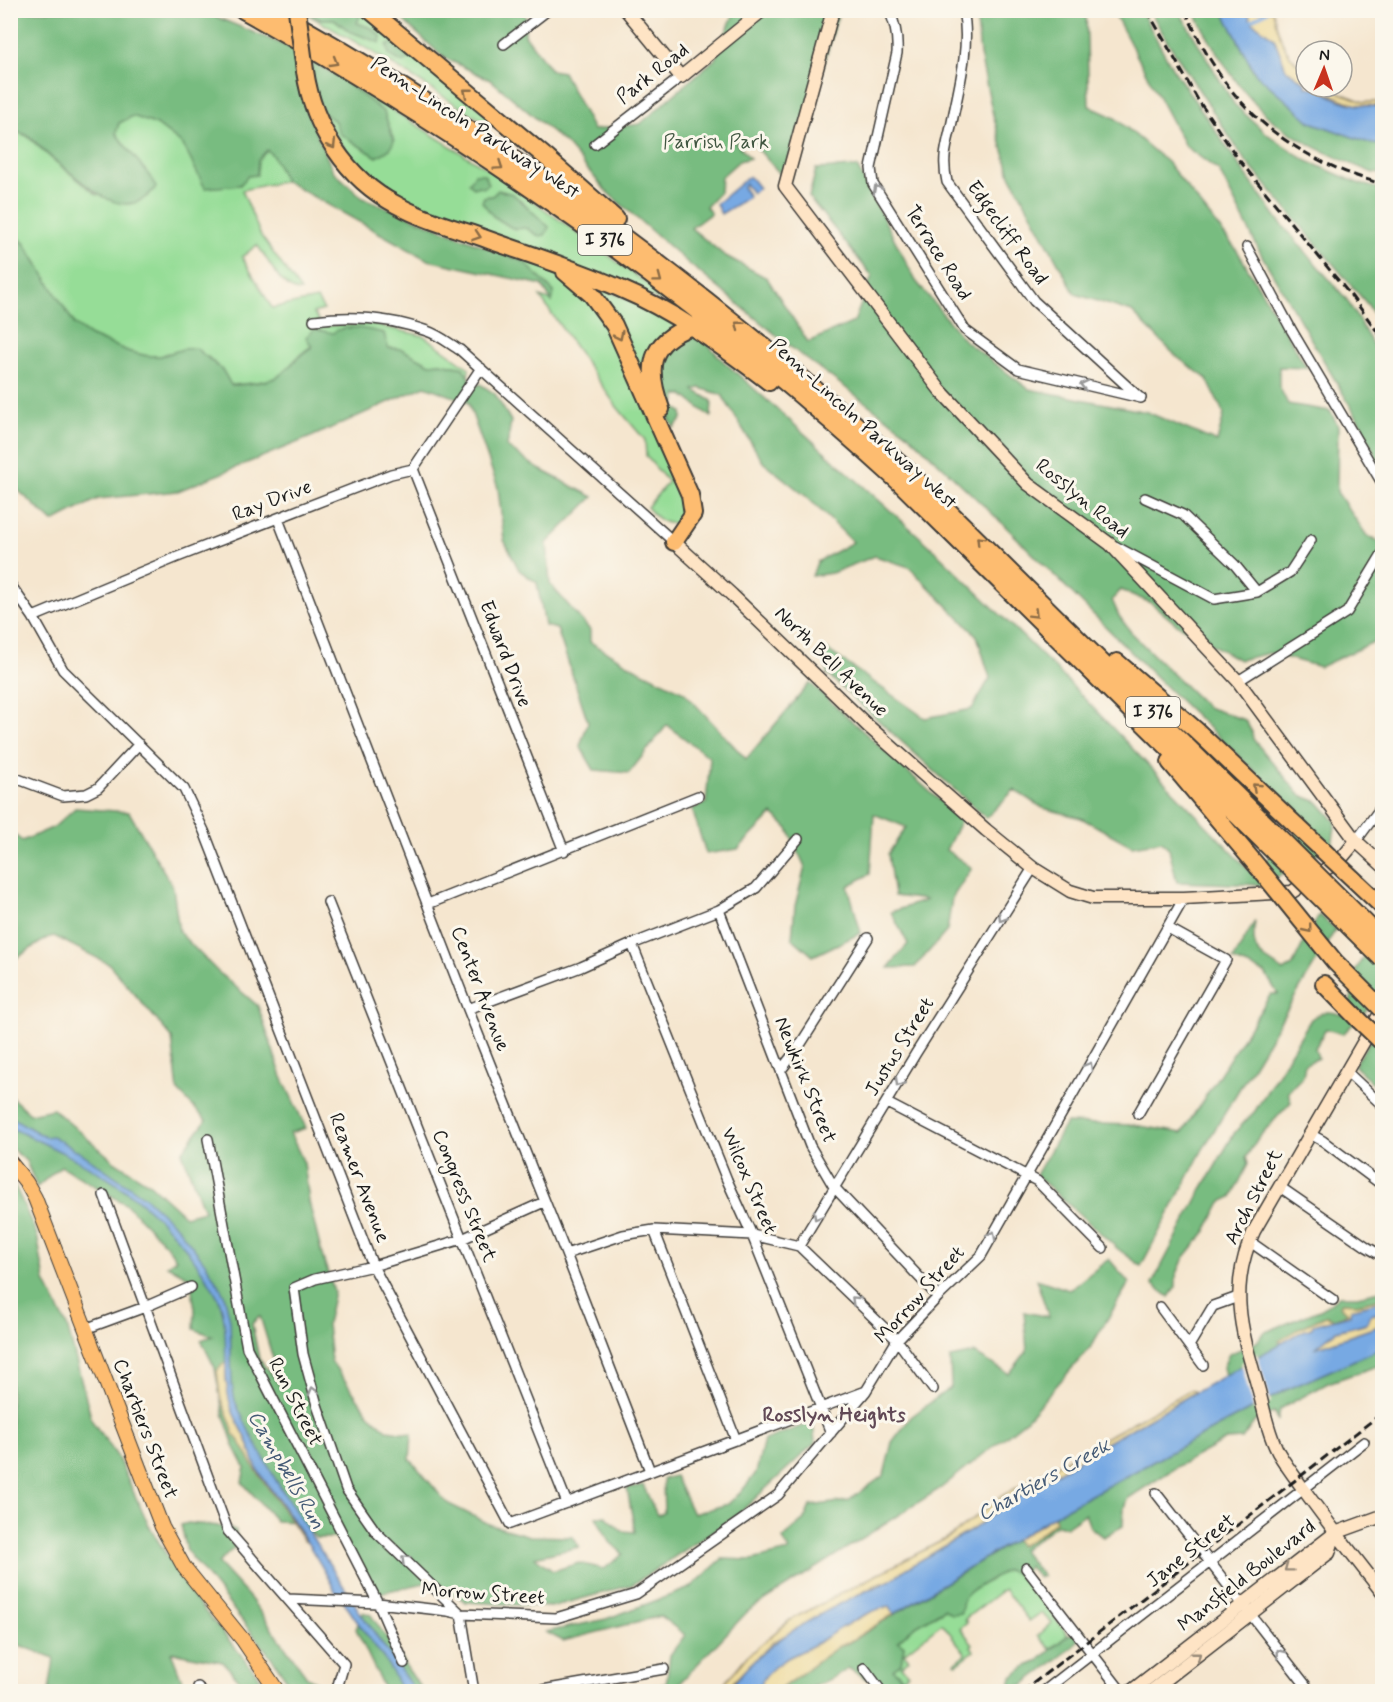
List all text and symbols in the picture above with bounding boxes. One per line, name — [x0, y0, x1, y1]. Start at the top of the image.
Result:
street label: Park Road — [611, 37, 695, 111]
north arrow — [1294, 39, 1354, 99]
text: N — [1319, 45, 1330, 66]
street label: Penn-Lincoln Parkway West — [365, 50, 585, 206]
one-way arrow — [328, 55, 338, 66]
one-way arrow — [463, 88, 474, 99]
park label: Parrish Park — [663, 129, 769, 156]
one-way arrow — [325, 139, 337, 149]
one-way arrow — [492, 159, 503, 170]
street label: Edgecliff Road — [958, 175, 1054, 292]
one-way arrow — [873, 185, 884, 195]
street label: Terrace Road — [898, 200, 978, 306]
road number: I 376 — [578, 225, 632, 255]
one-way arrow — [471, 228, 482, 241]
one-way arrow — [651, 272, 662, 283]
one-way arrow — [734, 321, 745, 332]
one-way arrow — [612, 330, 624, 341]
street label: Penn-Lincoln Parkway West — [763, 332, 963, 516]
one-way arrow — [1079, 379, 1089, 392]
street label: Rosslyn Road — [1029, 453, 1135, 545]
street label: Ray Drive — [228, 473, 316, 529]
one-way arrow — [976, 537, 987, 548]
street label: Edward Drive — [472, 597, 538, 711]
street label: North Bell Avenue — [768, 601, 894, 723]
one-way arrow — [1026, 606, 1037, 617]
road number: I 376 — [1126, 697, 1180, 727]
one-way arrow — [1252, 783, 1262, 794]
one-way arrow — [998, 911, 1009, 922]
one-way arrow — [1301, 922, 1312, 933]
street label: Center Avenue — [444, 923, 516, 1055]
street label: Justus Street — [859, 992, 941, 1102]
street label: Newkirk Street — [767, 1013, 843, 1147]
one-way arrow — [1081, 1062, 1093, 1072]
one-way arrow — [895, 1077, 907, 1087]
street label: Reamer Avenue — [322, 1109, 396, 1247]
street label: Wilcox Street — [714, 1123, 784, 1239]
street label: Congress Street — [424, 1126, 503, 1267]
street label: Arch Street — [1218, 1144, 1290, 1249]
one-way arrow — [812, 1210, 824, 1220]
one-way arrow — [985, 1231, 996, 1241]
street label: Morrow Street — [869, 1240, 971, 1350]
one-way arrow — [852, 1296, 863, 1307]
street label: Run Street — [261, 1353, 329, 1451]
street label: Chartiers Street — [106, 1355, 184, 1503]
one-way arrow — [308, 1386, 320, 1397]
district label: Rosslyn Heights — [762, 1401, 906, 1429]
water label: Campbells Run — [241, 1406, 331, 1535]
water label: Chartiers Creek — [973, 1431, 1116, 1528]
street label: Jane Street — [1141, 1508, 1241, 1594]
street label: Mansfield Boulevard — [1172, 1514, 1322, 1638]
one-way arrow — [401, 1555, 412, 1566]
one-way arrow — [1284, 1561, 1295, 1572]
street label: Morrow Street — [421, 1576, 545, 1612]
one-way arrow — [1276, 1649, 1287, 1660]
one-way arrow — [1190, 1652, 1201, 1663]

